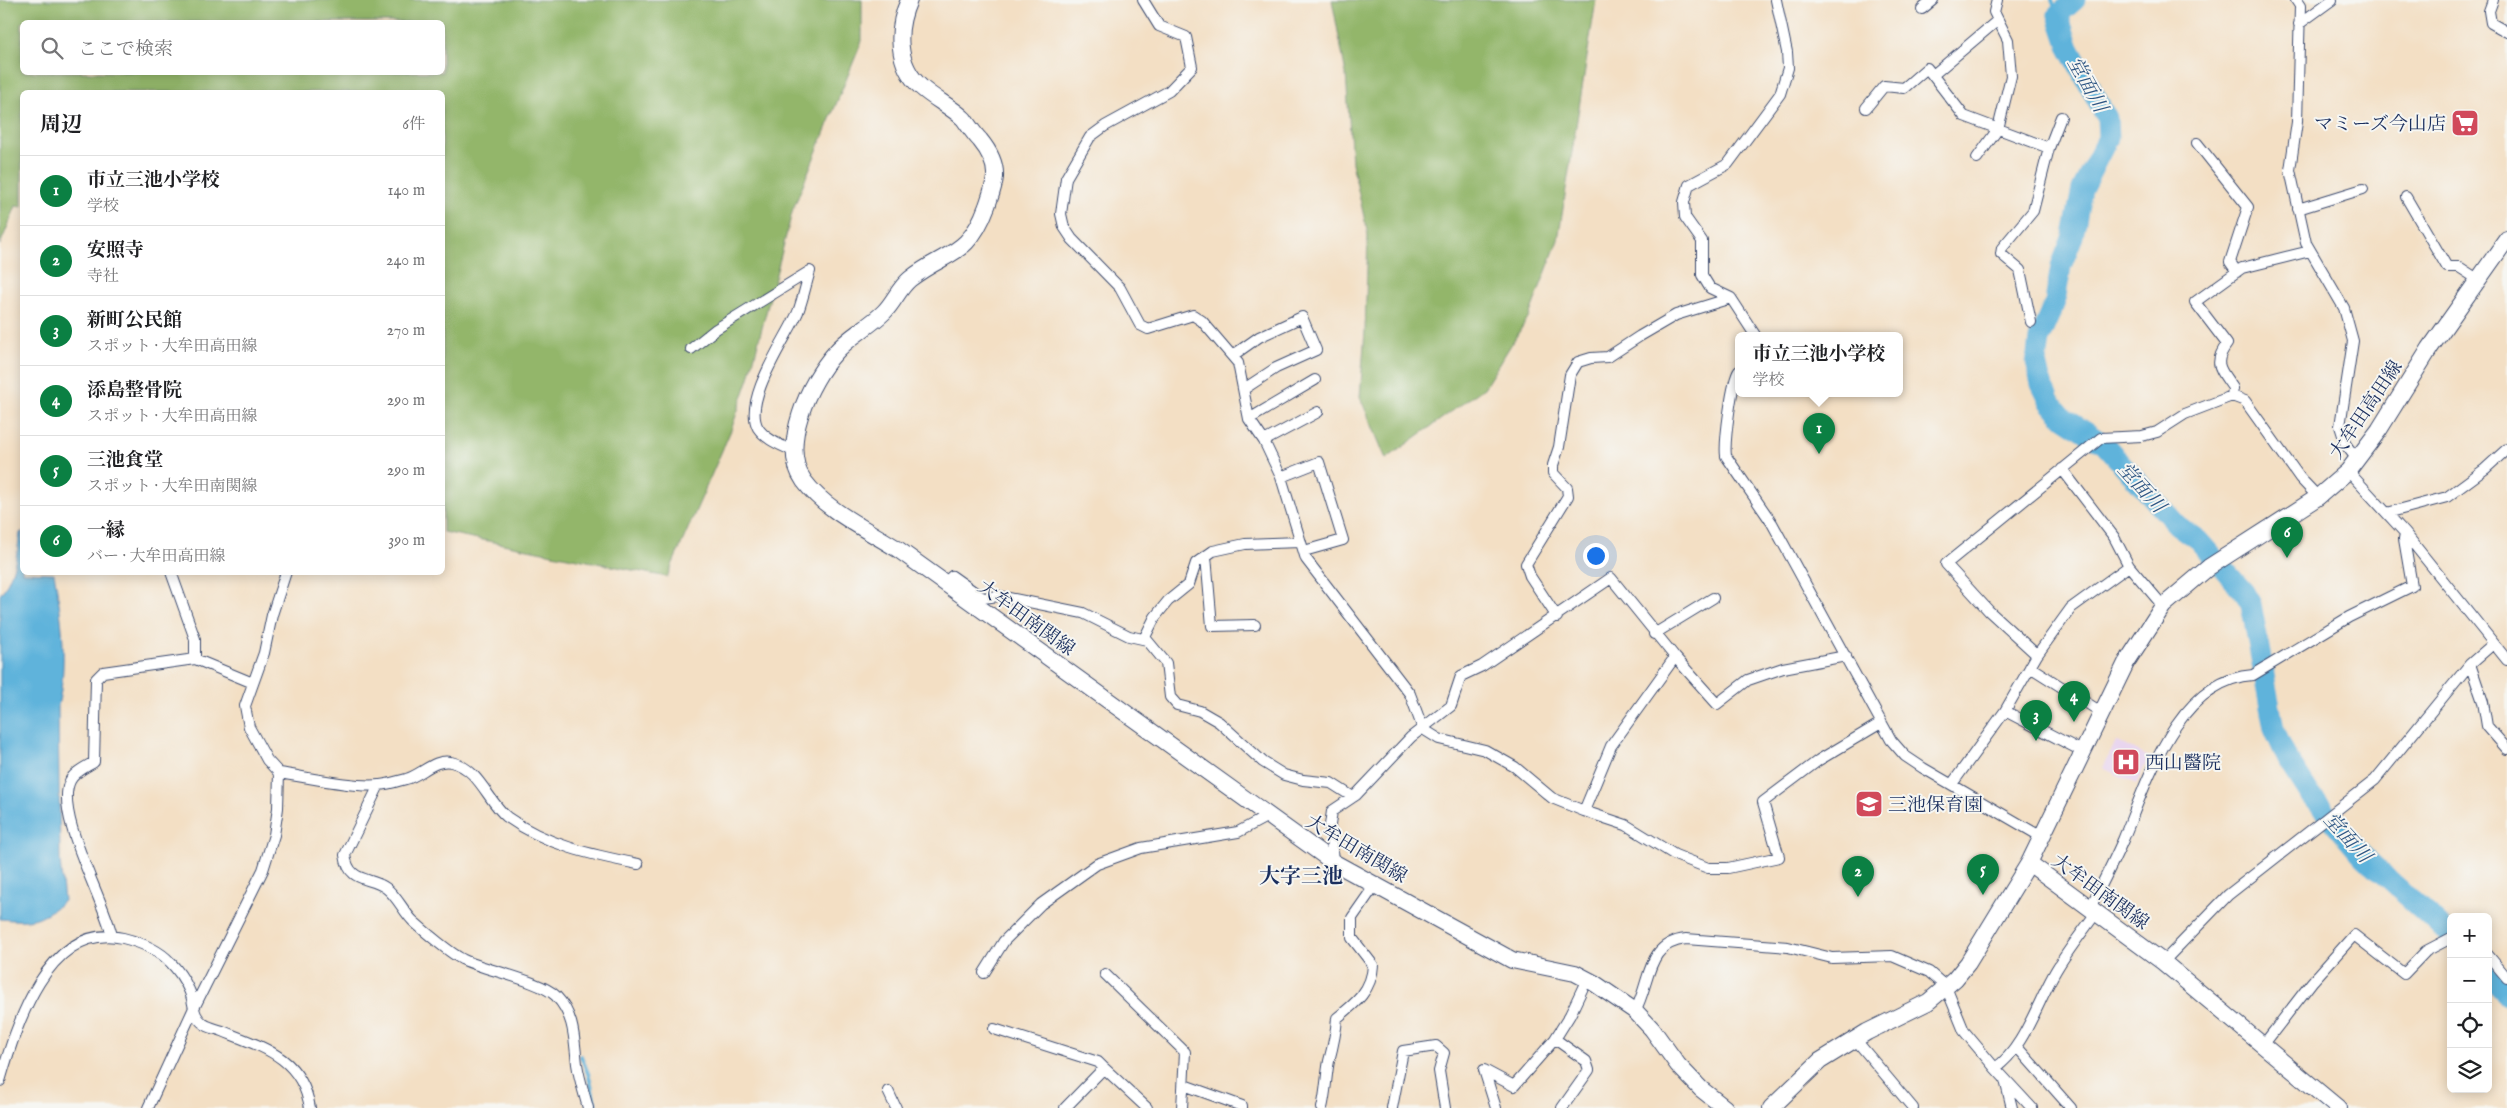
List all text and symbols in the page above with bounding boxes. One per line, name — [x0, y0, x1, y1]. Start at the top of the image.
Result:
search box — [20, 20, 445, 75]
icon: search — [38, 34, 66, 62]
text: ここで検索 — [78, 38, 173, 62]
water label: 堂面川 — [2061, 52, 2113, 119]
supermarket icon: マミーズ今山店 — [2450, 108, 2480, 138]
text: 周辺 — [40, 112, 82, 139]
place label: マミーズ今山店 — [2314, 113, 2446, 137]
text: 6件 — [402, 115, 425, 135]
text: 市立三池小学校 — [87, 169, 220, 193]
text: 1 — [53, 181, 59, 201]
text: 140 m — [387, 181, 425, 201]
text: 学校 — [87, 197, 119, 217]
text: 安照寺 — [87, 239, 144, 263]
text: 2 — [52, 251, 60, 271]
text: 240 m — [386, 251, 425, 271]
text: 寺社 — [87, 267, 119, 287]
text: 新町公民館 — [87, 309, 182, 333]
text: 3 — [53, 321, 59, 341]
text: 270 m — [386, 321, 425, 341]
popup — [1735, 332, 1903, 397]
text: スポット · 大牟田高田線 — [87, 337, 258, 357]
text: 市立三池小学校 — [1752, 343, 1886, 367]
street label: 大牟田高田線 — [2325, 356, 2408, 464]
text: 学校 — [1752, 371, 1785, 391]
text: 添島整骨院 — [87, 379, 182, 403]
text: 4 — [52, 391, 60, 411]
text: 290 m — [387, 391, 425, 411]
text: スポット · 大牟田高田線 — [87, 407, 258, 427]
pin: 1 — [1803, 413, 1835, 454]
text: 三池食堂 — [87, 449, 163, 473]
water label: 堂面川 — [2112, 457, 2172, 520]
text: 5 — [53, 461, 59, 481]
text: 290 m — [387, 461, 425, 481]
text: スポット · 大牟田南関線 — [87, 477, 258, 497]
pin: 6 — [2271, 517, 2303, 558]
text: 一縁 — [87, 519, 125, 543]
text: 6 — [53, 531, 59, 551]
text: 390 m — [388, 531, 425, 551]
your location — [1583, 543, 1609, 569]
text: バー · 大牟田高田線 — [87, 547, 226, 567]
street label: 大牟田南関線 — [973, 575, 1079, 662]
pin: 4 — [2058, 681, 2090, 722]
pin: 3 — [2020, 700, 2052, 741]
hospital icon: 西山醫院 — [2111, 747, 2141, 777]
place label: 西山醫院 — [2145, 752, 2221, 776]
school or university icon: 三池保育園 — [1854, 789, 1884, 819]
place label: 三池保育園 — [1888, 794, 1983, 818]
water label: 堂面川 — [2318, 807, 2378, 870]
street label: 大牟田南関線 — [1301, 810, 1411, 889]
street label: 大牟田南関線 — [2047, 849, 2153, 936]
pin: 5 — [1967, 854, 1999, 895]
pin: 2 — [1842, 856, 1874, 897]
district label: 大字三池 — [1259, 864, 1343, 891]
map controls — [2447, 913, 2492, 1093]
button: + — [2447, 913, 2492, 958]
button: − — [2447, 958, 2492, 1003]
button: locate — [2447, 1003, 2492, 1048]
button: layers — [2447, 1048, 2492, 1093]

